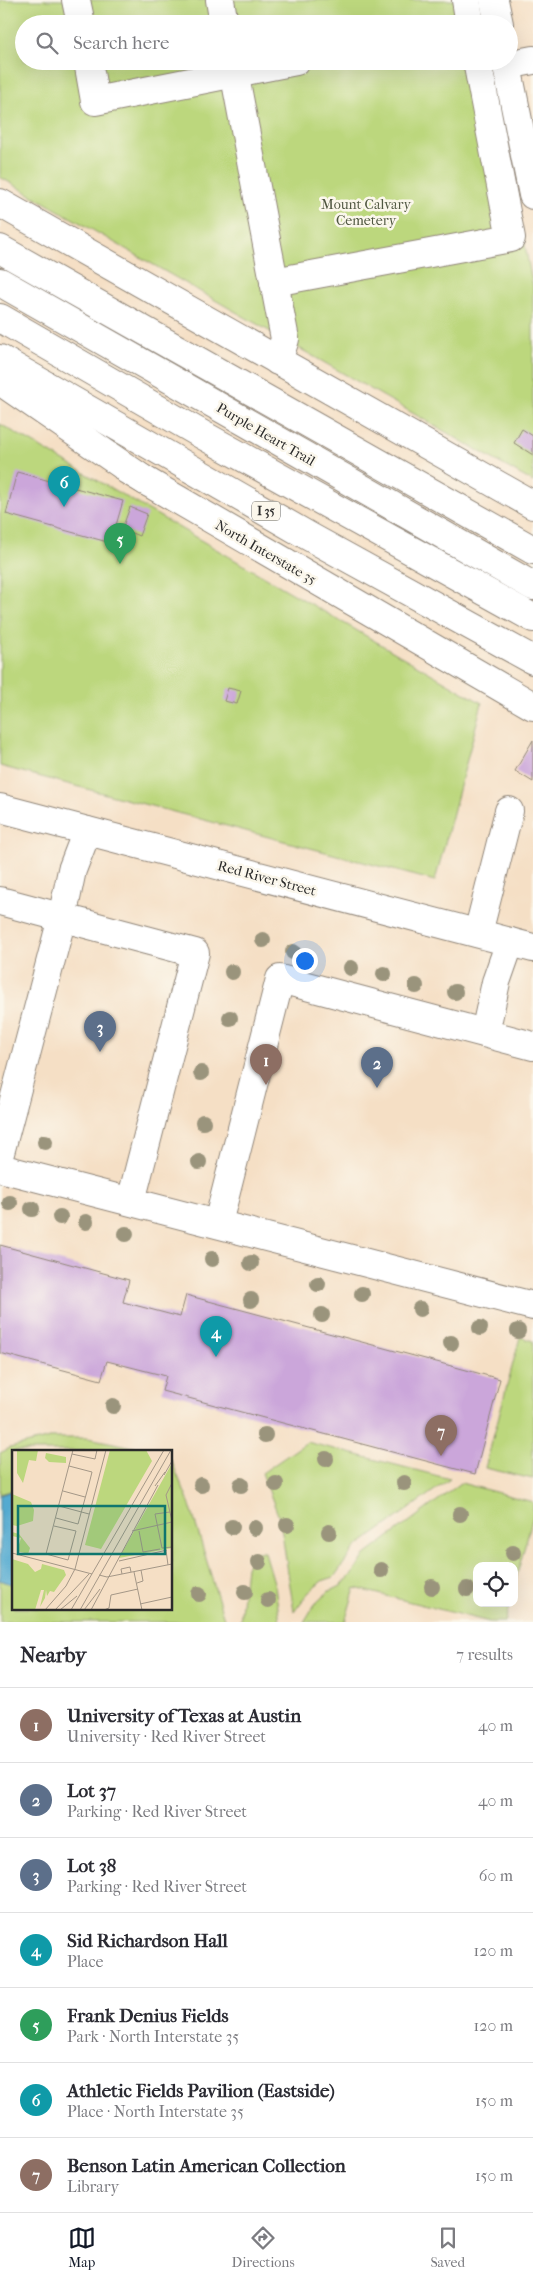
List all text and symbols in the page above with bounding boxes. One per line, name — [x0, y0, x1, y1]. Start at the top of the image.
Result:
search box — [15, 15, 518, 70]
icon: search — [33, 29, 61, 57]
text: Search here — [73, 32, 169, 54]
park label: Mount Calvary Cemetery — [321, 196, 411, 229]
street label: Purple Heart Trail — [213, 399, 318, 470]
pin: 6 — [48, 466, 80, 507]
road number: I 35 — [252, 502, 280, 520]
street label: North Interstate 35 — [212, 517, 319, 588]
pin: 5 — [104, 523, 136, 564]
street label: Red River Street — [216, 857, 318, 900]
your location — [292, 948, 318, 974]
pin: 3 — [84, 1011, 116, 1052]
pin: 1 — [250, 1044, 282, 1085]
pin: 2 — [361, 1047, 393, 1088]
pin: 4 — [200, 1316, 232, 1357]
pin: 7 — [425, 1415, 457, 1456]
inset map — [12, 1450, 172, 1610]
map controls — [473, 1562, 518, 1607]
button: locate — [473, 1562, 518, 1607]
text: Nearby — [20, 1643, 86, 1667]
text: 7 results — [456, 1645, 513, 1664]
text: University of Texas at Austin — [67, 1705, 301, 1727]
text: 1 — [33, 1716, 39, 1735]
text: 40 m — [478, 1716, 513, 1735]
text: University · Red River Street — [67, 1727, 266, 1746]
text: Lot 37 — [67, 1780, 116, 1802]
text: 2 — [32, 1791, 40, 1810]
text: 40 m — [478, 1791, 513, 1810]
text: Parking · Red River Street — [67, 1802, 247, 1821]
text: Lot 38 — [67, 1855, 116, 1877]
text: 3 — [33, 1866, 39, 1885]
text: 60 m — [479, 1866, 513, 1885]
text: Parking · Red River Street — [67, 1877, 247, 1896]
text: Sid Richardson Hall — [67, 1930, 228, 1952]
text: 4 — [31, 1941, 41, 1960]
text: 120 m — [474, 1941, 513, 1960]
text: Place — [67, 1952, 103, 1971]
text: Frank Denius Fields — [67, 2005, 229, 2027]
text: 5 — [33, 2016, 39, 2035]
text: 120 m — [474, 2016, 513, 2035]
text: Park · North Interstate 35 — [67, 2027, 239, 2046]
text: Athletic Fields Pavilion (Eastside) — [67, 2080, 335, 2102]
text: 6 — [32, 2091, 40, 2110]
text: 150 m — [475, 2091, 513, 2110]
text: Place · North Interstate 35 — [67, 2102, 244, 2121]
text: Benson Latin American Collection — [67, 2155, 346, 2177]
text: 7 — [32, 2166, 40, 2185]
text: 150 m — [475, 2166, 513, 2185]
text: Library — [67, 2177, 119, 2196]
tab: Map — [68, 2224, 96, 2271]
tab: Directions — [232, 2224, 295, 2271]
tab: Saved — [430, 2224, 465, 2271]

